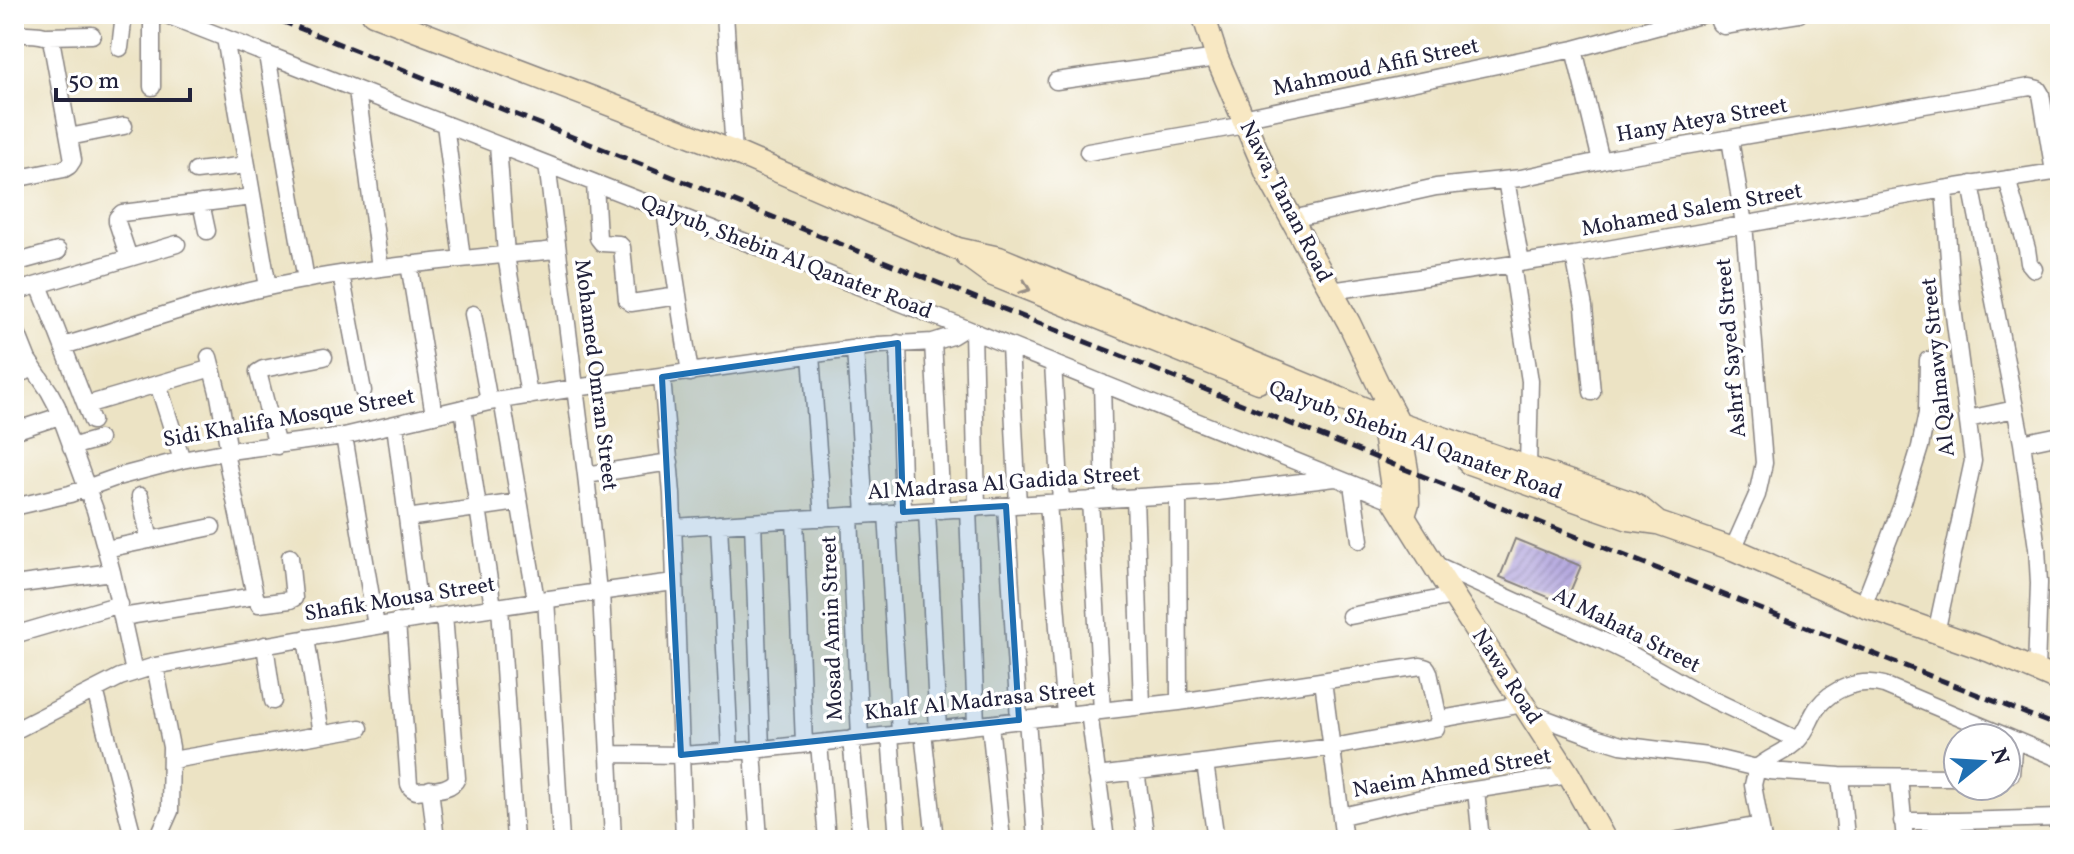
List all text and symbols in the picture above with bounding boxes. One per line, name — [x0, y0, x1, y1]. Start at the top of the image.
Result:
street label: Mahmoud Afifi Street — [1270, 31, 1482, 105]
scale bar — [56, 52, 190, 102]
text: 50 m — [68, 65, 120, 99]
street label: Hany Ateya Street — [1614, 91, 1790, 151]
street label: Nawa, Tanan Road — [1231, 116, 1339, 288]
street label: Mohamed Salem Street — [1579, 176, 1805, 246]
street label: Qalyub, Shebin Al Qanater Road — [636, 188, 936, 328]
street label: Mohamed Omran Street — [565, 257, 625, 493]
street label: Ashrf Sayed Street — [1709, 257, 1755, 439]
street label: Al Qalmawy Street — [1914, 276, 1964, 458]
one-way arrow — [1017, 278, 1031, 295]
street label: Qalyub, Shebin Al Qanater Road — [1264, 373, 1566, 509]
street label: Sidi Khalifa Mosque Street — [161, 382, 418, 456]
street label: Al Madrasa Al Gadida Street — [867, 459, 1142, 509]
street label: Mosad Amin Street — [814, 534, 852, 721]
street label: Shafik Mousa Street — [302, 570, 498, 630]
street label: Al Mahata Street — [1547, 580, 1706, 682]
street label: Nawa Road — [1463, 623, 1549, 731]
street label: Khalf Al Madrasa Street — [863, 674, 1098, 730]
north arrow — [1942, 722, 2022, 802]
street label: Naeim Ahmed Street — [1350, 741, 1554, 807]
text: N — [1981, 744, 2016, 769]

